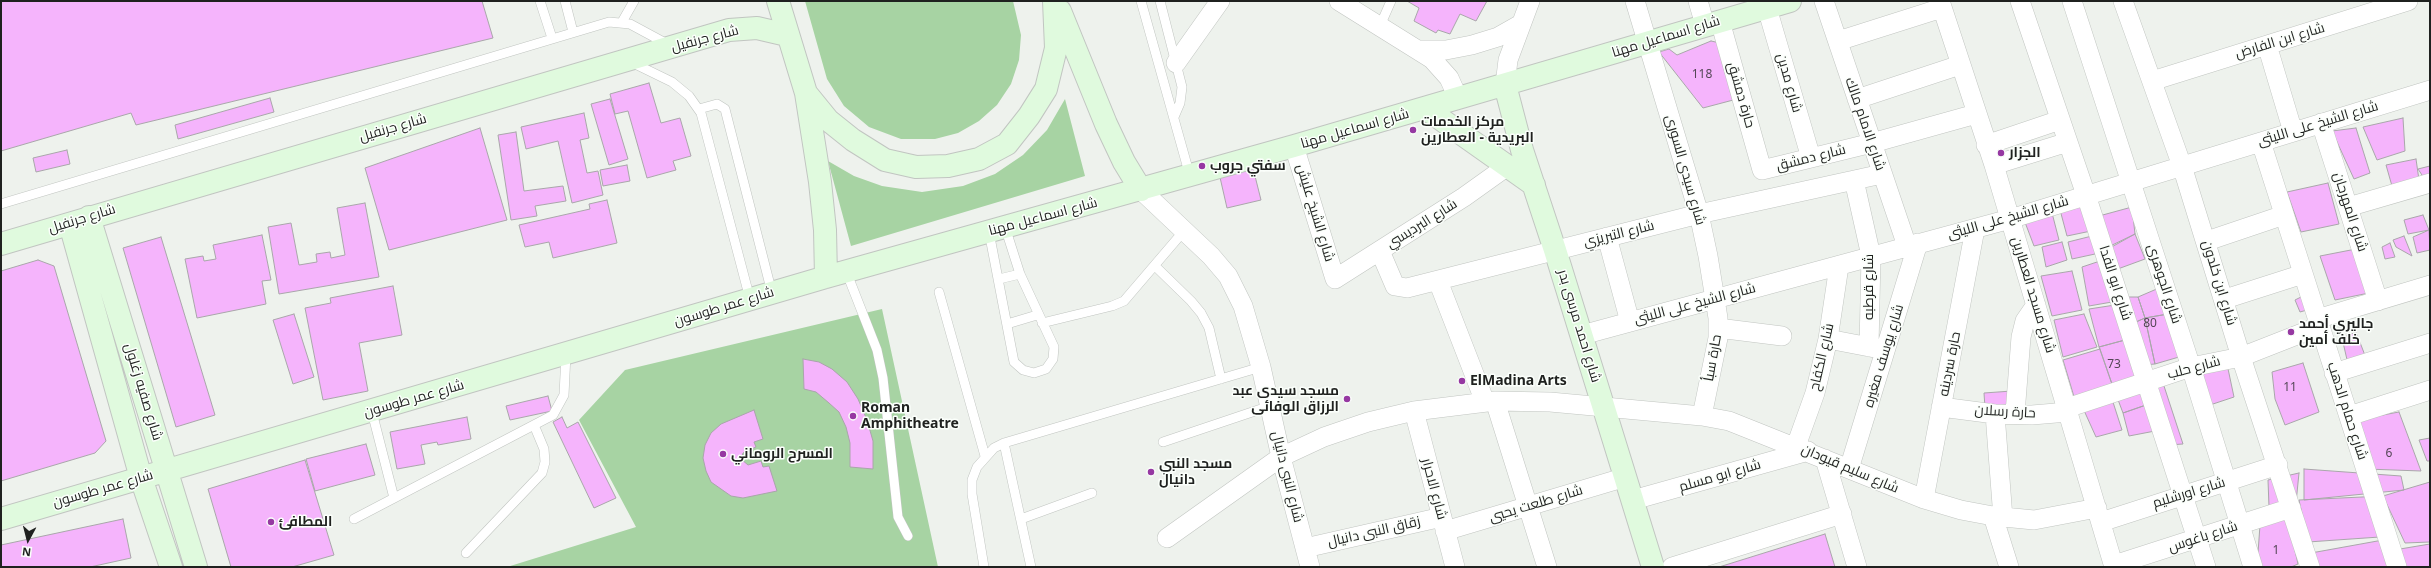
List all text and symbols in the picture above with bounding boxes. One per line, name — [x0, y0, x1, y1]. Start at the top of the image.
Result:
street label: شارع اسماعيل مهنا — [1610, 13, 1722, 61]
street label: شارع ابن الفارض — [2233, 19, 2327, 63]
street label: شارع جرنفيل — [669, 22, 741, 56]
street label: شارع مدين — [1773, 51, 1805, 115]
street label: حارة دمشق — [1724, 60, 1758, 130]
house number: 118 — [1692, 68, 1712, 82]
street label: شارع الامام مالك — [1841, 75, 1889, 173]
street label: شارع الشيخ على الليثى — [2256, 98, 2380, 150]
street label: شارع اسماعيل مهنا — [1299, 105, 1411, 153]
street label: شارع جرنفيل — [357, 110, 429, 146]
street label: شارع سيدى السورى — [1661, 113, 1709, 227]
place label: مركز الخدمات البريدية - العطارين — [1421, 114, 1534, 146]
marker: مركز الخدمات البريدية - العطارين — [1408, 125, 1418, 135]
street label: شارع دمشق — [1774, 141, 1848, 175]
place label: الجزار — [2009, 145, 2041, 161]
marker: الجزار — [1996, 148, 2006, 158]
place label: سفتي جروب — [1210, 158, 1286, 174]
marker: سفتي جروب — [1197, 161, 1207, 171]
street label: شارع الشيخ عليش — [1292, 162, 1338, 264]
street label: شارع المهرجان — [2329, 170, 2371, 254]
street label: شارع الشيخ على الليثى — [1946, 193, 2070, 243]
street label: شارع اسماعيل مهنا — [987, 194, 1099, 240]
street label: شارع البرديسي — [1384, 196, 1460, 252]
street label: شارع جرنفيل — [46, 201, 118, 237]
street label: شارع التبريزي — [1582, 217, 1656, 251]
street label: شارع مسجد العطارين — [2007, 235, 2059, 355]
street label: شارع ابن خلدون — [2198, 238, 2240, 328]
street label: شارع الجوهرى — [2143, 242, 2185, 326]
street label: شارع ابو الفدا — [2095, 243, 2135, 323]
street label: شارع قرطبه — [1861, 254, 1877, 320]
street label: شارع احمد مرسى بدر — [1554, 268, 1604, 384]
street label: شارع الشيخ على الليثى — [1632, 280, 1758, 328]
street label: شارع عمر طوسون — [672, 284, 776, 330]
street label: شارع يوسف مغيره — [1860, 302, 1908, 410]
place label: جاليري أحمد خلف أمين — [2299, 316, 2373, 348]
house number: 80 — [2143, 317, 2157, 331]
street label: شارع الكفاح — [1806, 322, 1838, 392]
marker: جاليري أحمد خلف أمين — [2286, 327, 2296, 337]
street label: حارة سردينه — [1935, 330, 1965, 398]
street label: حارة سبأ — [1701, 333, 1725, 383]
street label: شارع صفيه زغلول — [120, 341, 166, 443]
street label: شارع حلب — [2166, 353, 2222, 383]
house number: 73 — [2107, 358, 2121, 372]
street label: شارع حمام الدهب — [2323, 360, 2371, 462]
place label: ElMadina Arts — [1470, 373, 1567, 389]
marker: ElMadina Arts — [1457, 376, 1467, 386]
street label: شارع عمر طوسون — [362, 377, 466, 421]
house number: 11 — [2283, 381, 2297, 395]
place label: مسجد سيدى عبد الرزاق الوفائى — [1233, 383, 1339, 416]
marker: مسجد سيدى عبد الرزاق الوفائى — [1342, 394, 1352, 404]
place label: Roman Amphitheatre — [861, 400, 959, 432]
street label: حارة رسلان — [1974, 402, 2036, 422]
marker: Roman Amphitheatre — [848, 411, 858, 421]
street label: شارع النبى دانيال — [1268, 430, 1306, 524]
street label: شارع سليم قيودان — [1799, 441, 1901, 497]
place label: المسرح الروماني — [731, 446, 833, 462]
house number: 6 — [2386, 447, 2392, 461]
marker: المسرح الروماني — [718, 449, 728, 459]
place label: مسجد النبي دانيال — [1159, 456, 1232, 488]
street label: شارع الاحرار — [1418, 456, 1450, 522]
street label: شارع ابو مسلم — [1677, 456, 1763, 496]
street label: شارع عمر طوسون — [51, 467, 155, 511]
marker: مسجد النبي دانيال — [1146, 467, 1156, 477]
street label: شارع اورشليم — [2151, 474, 2227, 512]
street label: شارع طلعت يحيي — [1487, 482, 1585, 526]
street label: زقاق النبى دانيال — [1326, 513, 1422, 551]
place label: المطافئ — [279, 514, 332, 530]
marker: المطافئ — [266, 517, 276, 527]
street label: شارع باغوس — [2166, 518, 2240, 556]
north arrow — [8, 520, 48, 560]
text: N — [21, 544, 32, 560]
house number: 1 — [2273, 544, 2279, 558]

